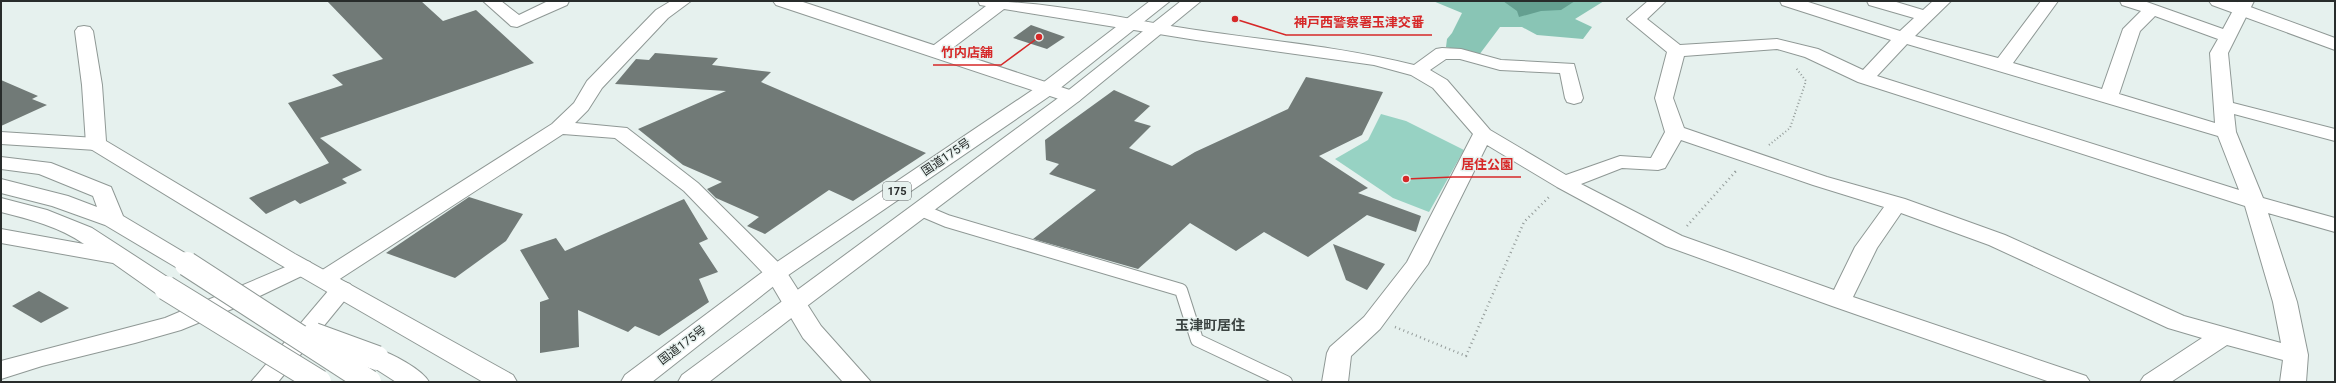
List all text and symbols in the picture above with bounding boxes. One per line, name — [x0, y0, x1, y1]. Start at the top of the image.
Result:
callout: 神戸西警察署玉津交番 — [1286, 10, 1432, 35]
text: 神戸西警察署玉津交番 — [1294, 15, 1424, 30]
callout: 竹内店舗 — [933, 40, 1001, 65]
text: 竹内店舗 — [941, 45, 993, 60]
street label: 国道175号 — [919, 135, 973, 179]
callout: 居住公園 — [1453, 152, 1521, 177]
text: 居住公園 — [1461, 157, 1513, 172]
road number: 175 — [883, 182, 911, 200]
district label: 玉津町居住 — [1175, 317, 1245, 333]
street label: 国道175号 — [655, 322, 709, 368]

